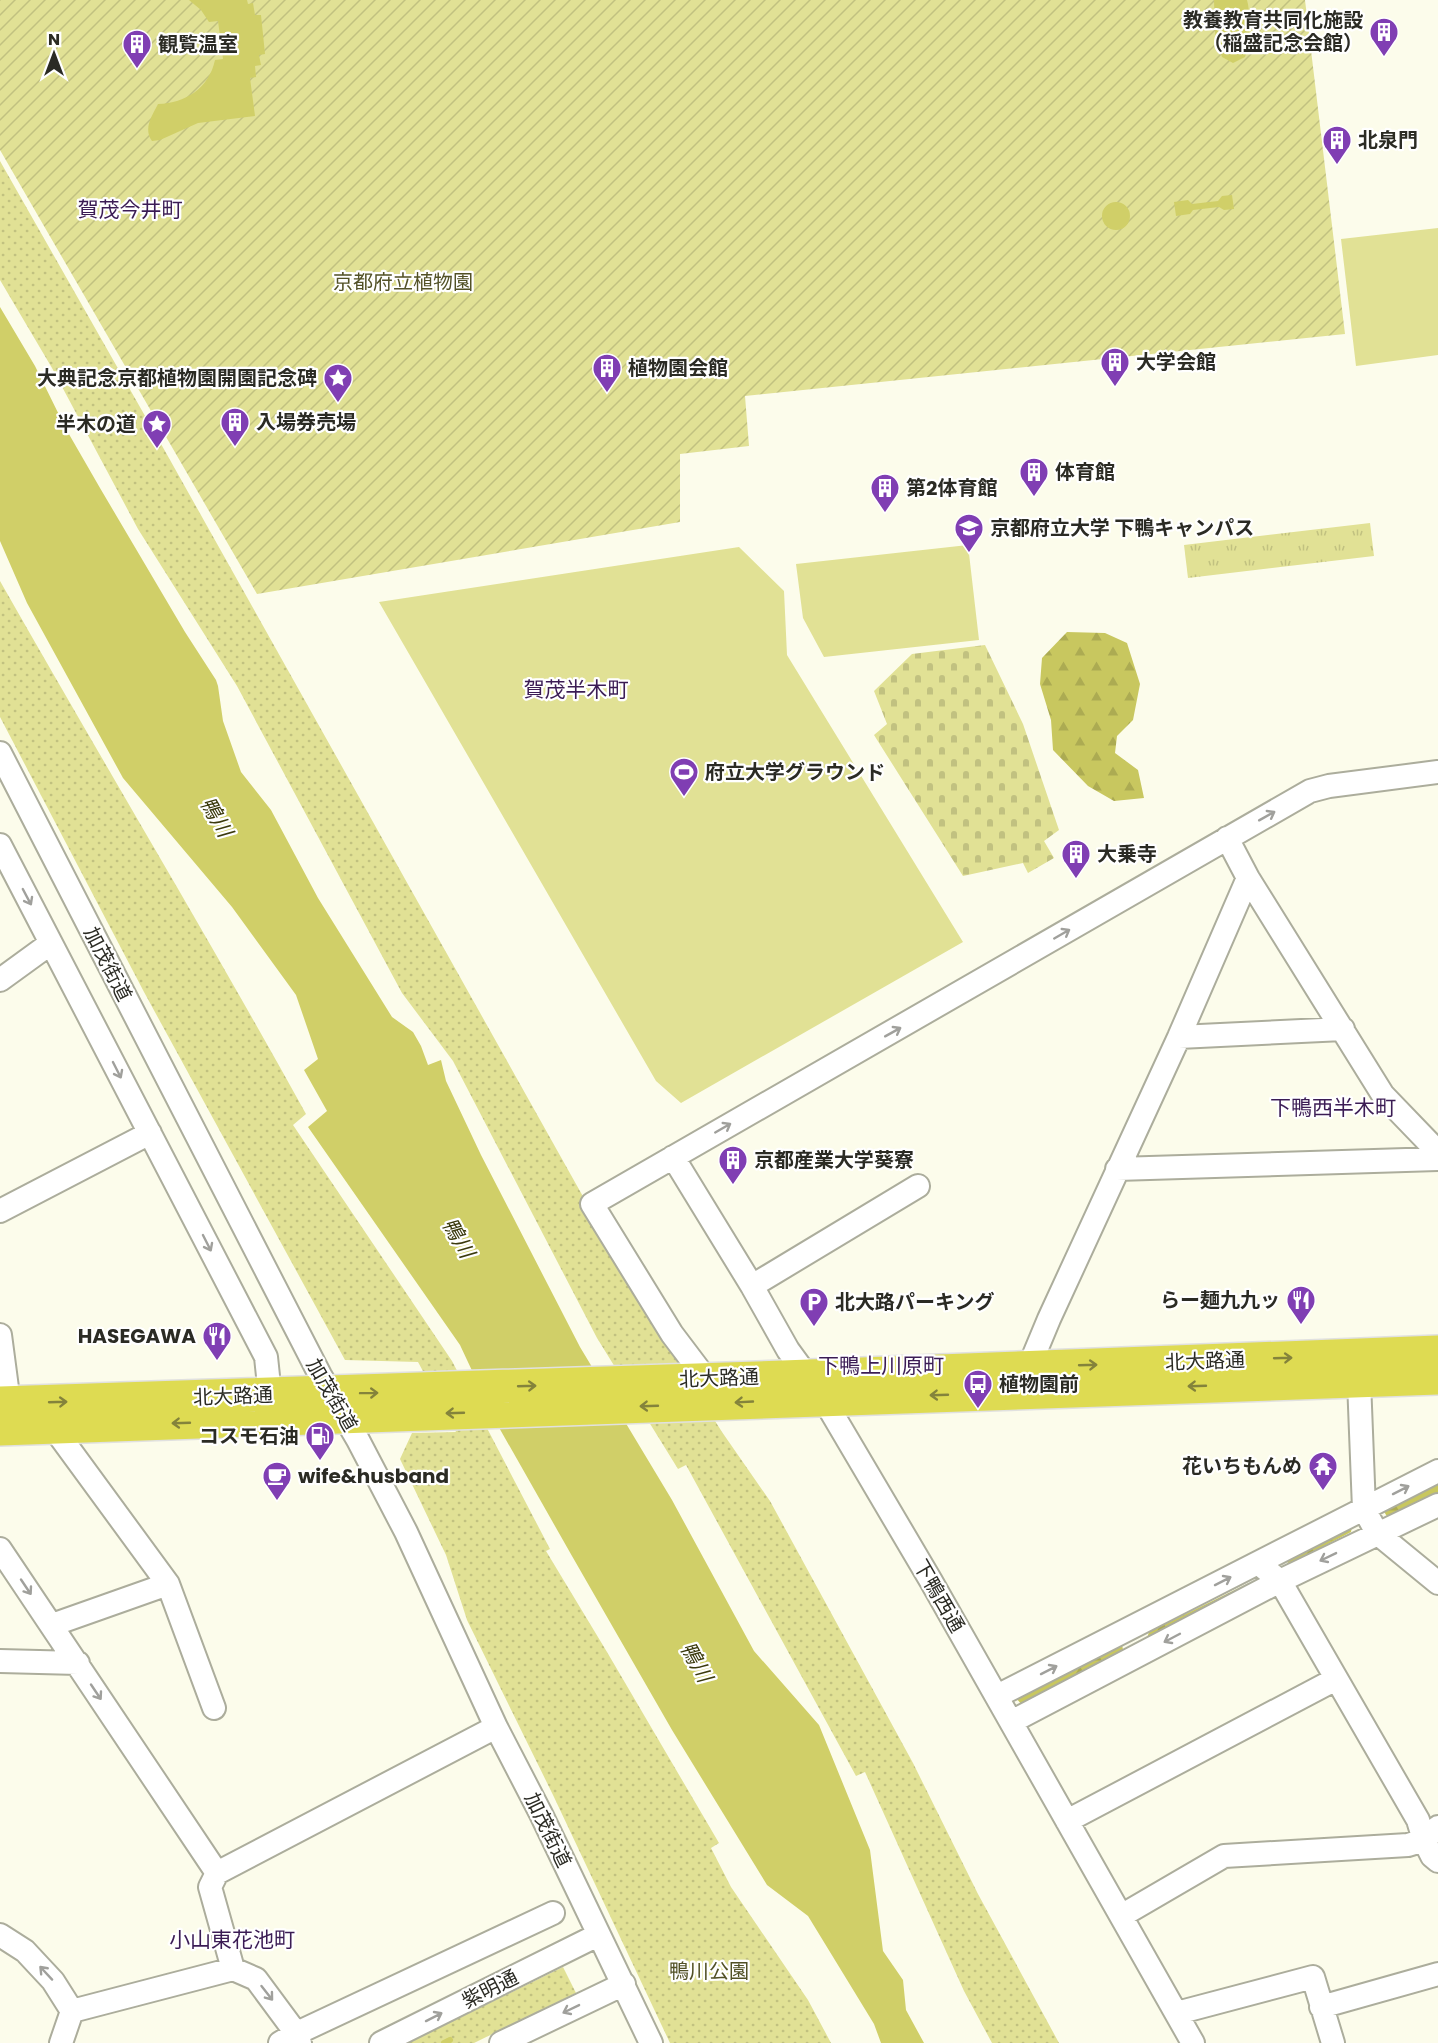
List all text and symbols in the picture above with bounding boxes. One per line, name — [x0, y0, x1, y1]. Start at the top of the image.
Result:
place label: 教養教育共同化施設 （稲盛記念会館） — [1183, 6, 1363, 57]
building icon: 教養教育共同化施設 （稲盛記念会館） — [1368, 16, 1400, 58]
north arrow — [24, 24, 84, 84]
text: N — [48, 28, 60, 51]
building icon: 観覧温室 — [121, 28, 153, 70]
place label: 観覧温室 — [158, 30, 238, 58]
building icon: 北泉門 — [1321, 124, 1353, 166]
place label: 北泉門 — [1358, 126, 1418, 154]
district label: 賀茂今井町 — [78, 195, 183, 224]
park label: 京都府立植物園 — [333, 268, 473, 296]
building icon: 大学会館 — [1099, 346, 1131, 388]
place label: 大学会館 — [1136, 348, 1216, 376]
building icon: 植物園会館 — [591, 352, 623, 394]
place label: 植物園会館 — [628, 354, 728, 382]
place icon: 大典記念京都植物園開園記念碑 — [322, 362, 354, 404]
place label: 大典記念京都植物園開園記念碑 — [37, 364, 317, 392]
building icon: 入場券売場 — [219, 406, 251, 448]
place icon: 半木の道 — [141, 408, 173, 450]
place label: 入場券売場 — [256, 408, 356, 436]
place label: 半木の道 — [56, 410, 136, 438]
building icon: 体育館 — [1018, 456, 1050, 498]
place label: 体育館 — [1055, 458, 1115, 486]
building icon: 第2体育館 — [869, 472, 901, 514]
place label: 第2体育館 — [906, 474, 997, 502]
school or university icon: 京都府立大学 下鴨キャンパス — [953, 512, 985, 554]
place label: 京都府立大学 下鴨キャンパス — [990, 514, 1254, 542]
district label: 賀茂半木町 — [524, 675, 629, 704]
sports icon: 府立大学グラウンド — [668, 756, 700, 798]
place label: 府立大学グラウンド — [705, 758, 885, 786]
water label: 鴨川 — [193, 791, 240, 844]
one-way arrow — [1258, 809, 1275, 821]
building icon: 大乗寺 — [1060, 838, 1092, 880]
place label: 大乗寺 — [1097, 840, 1157, 868]
one-way arrow — [21, 888, 33, 905]
street label: 加茂街道 — [77, 922, 139, 1006]
one-way arrow — [1053, 928, 1070, 940]
one-way arrow — [884, 1025, 901, 1037]
one-way arrow — [111, 1061, 123, 1078]
district label: 下鴨西半木町 — [1270, 1093, 1396, 1122]
one-way arrow — [714, 1121, 731, 1133]
building icon: 京都産業大学葵寮 — [717, 1144, 749, 1186]
place label: 京都産業大学葵寮 — [754, 1146, 914, 1174]
water label: 鴨川 — [435, 1212, 482, 1265]
one-way arrow — [201, 1234, 213, 1251]
restaurant icon: らー麺九九ッ — [1285, 1284, 1317, 1326]
parking icon: 北大路パーキング — [798, 1286, 830, 1328]
place label: らー麺九九ッ — [1160, 1286, 1280, 1314]
place label: 北大路パーキング — [835, 1288, 994, 1316]
restaurant icon: HASEGAWA — [201, 1320, 233, 1362]
place label: HASEGAWA — [78, 1322, 196, 1350]
street label: 北大路通 — [1165, 1346, 1245, 1376]
district label: 下鴨上川原町 — [818, 1351, 944, 1380]
one-way arrow — [1272, 1352, 1292, 1364]
street label: 加茂街道 — [300, 1353, 364, 1437]
one-way arrow — [1077, 1359, 1097, 1370]
street label: 北大路通 — [679, 1363, 759, 1393]
bus stop icon: 植物園前 — [962, 1368, 994, 1410]
place label: 植物園前 — [999, 1370, 1079, 1398]
street label: 北大路通 — [193, 1381, 273, 1411]
one-way arrow — [516, 1381, 536, 1392]
one-way arrow — [1187, 1381, 1207, 1392]
one-way arrow — [358, 1387, 378, 1398]
one-way arrow — [930, 1390, 950, 1401]
one-way arrow — [48, 1396, 68, 1407]
one-way arrow — [735, 1396, 755, 1407]
one-way arrow — [640, 1400, 660, 1411]
one-way arrow — [445, 1408, 465, 1419]
one-way arrow — [172, 1417, 192, 1428]
fuel station icon: コスモ石油 — [304, 1420, 336, 1462]
place label: コスモ石油 — [199, 1422, 299, 1450]
temple icon: 花いちもんめ — [1307, 1450, 1339, 1492]
place label: 花いちもんめ — [1182, 1452, 1302, 1480]
cafe icon: wife&husband — [261, 1460, 293, 1502]
place label: wife&husband — [298, 1462, 449, 1490]
one-way arrow — [1392, 1484, 1409, 1496]
one-way arrow — [1320, 1552, 1338, 1564]
street label: 下鴨西通 — [907, 1554, 971, 1638]
one-way arrow — [1213, 1575, 1231, 1586]
one-way arrow — [20, 1578, 32, 1595]
one-way arrow — [1164, 1633, 1182, 1644]
water label: 鴨川 — [674, 1636, 720, 1689]
one-way arrow — [1039, 1663, 1057, 1675]
one-way arrow — [90, 1683, 103, 1700]
street label: 加茂街道 — [518, 1788, 578, 1872]
district label: 小山東花池町 — [169, 1925, 295, 1954]
park label: 鴨川公園 — [669, 1957, 749, 1985]
street label: 紫明通 — [457, 1963, 523, 2015]
one-way arrow — [39, 1966, 53, 1981]
one-way arrow — [260, 1984, 273, 2000]
one-way arrow — [562, 2004, 580, 2016]
one-way arrow — [424, 2011, 442, 2022]

